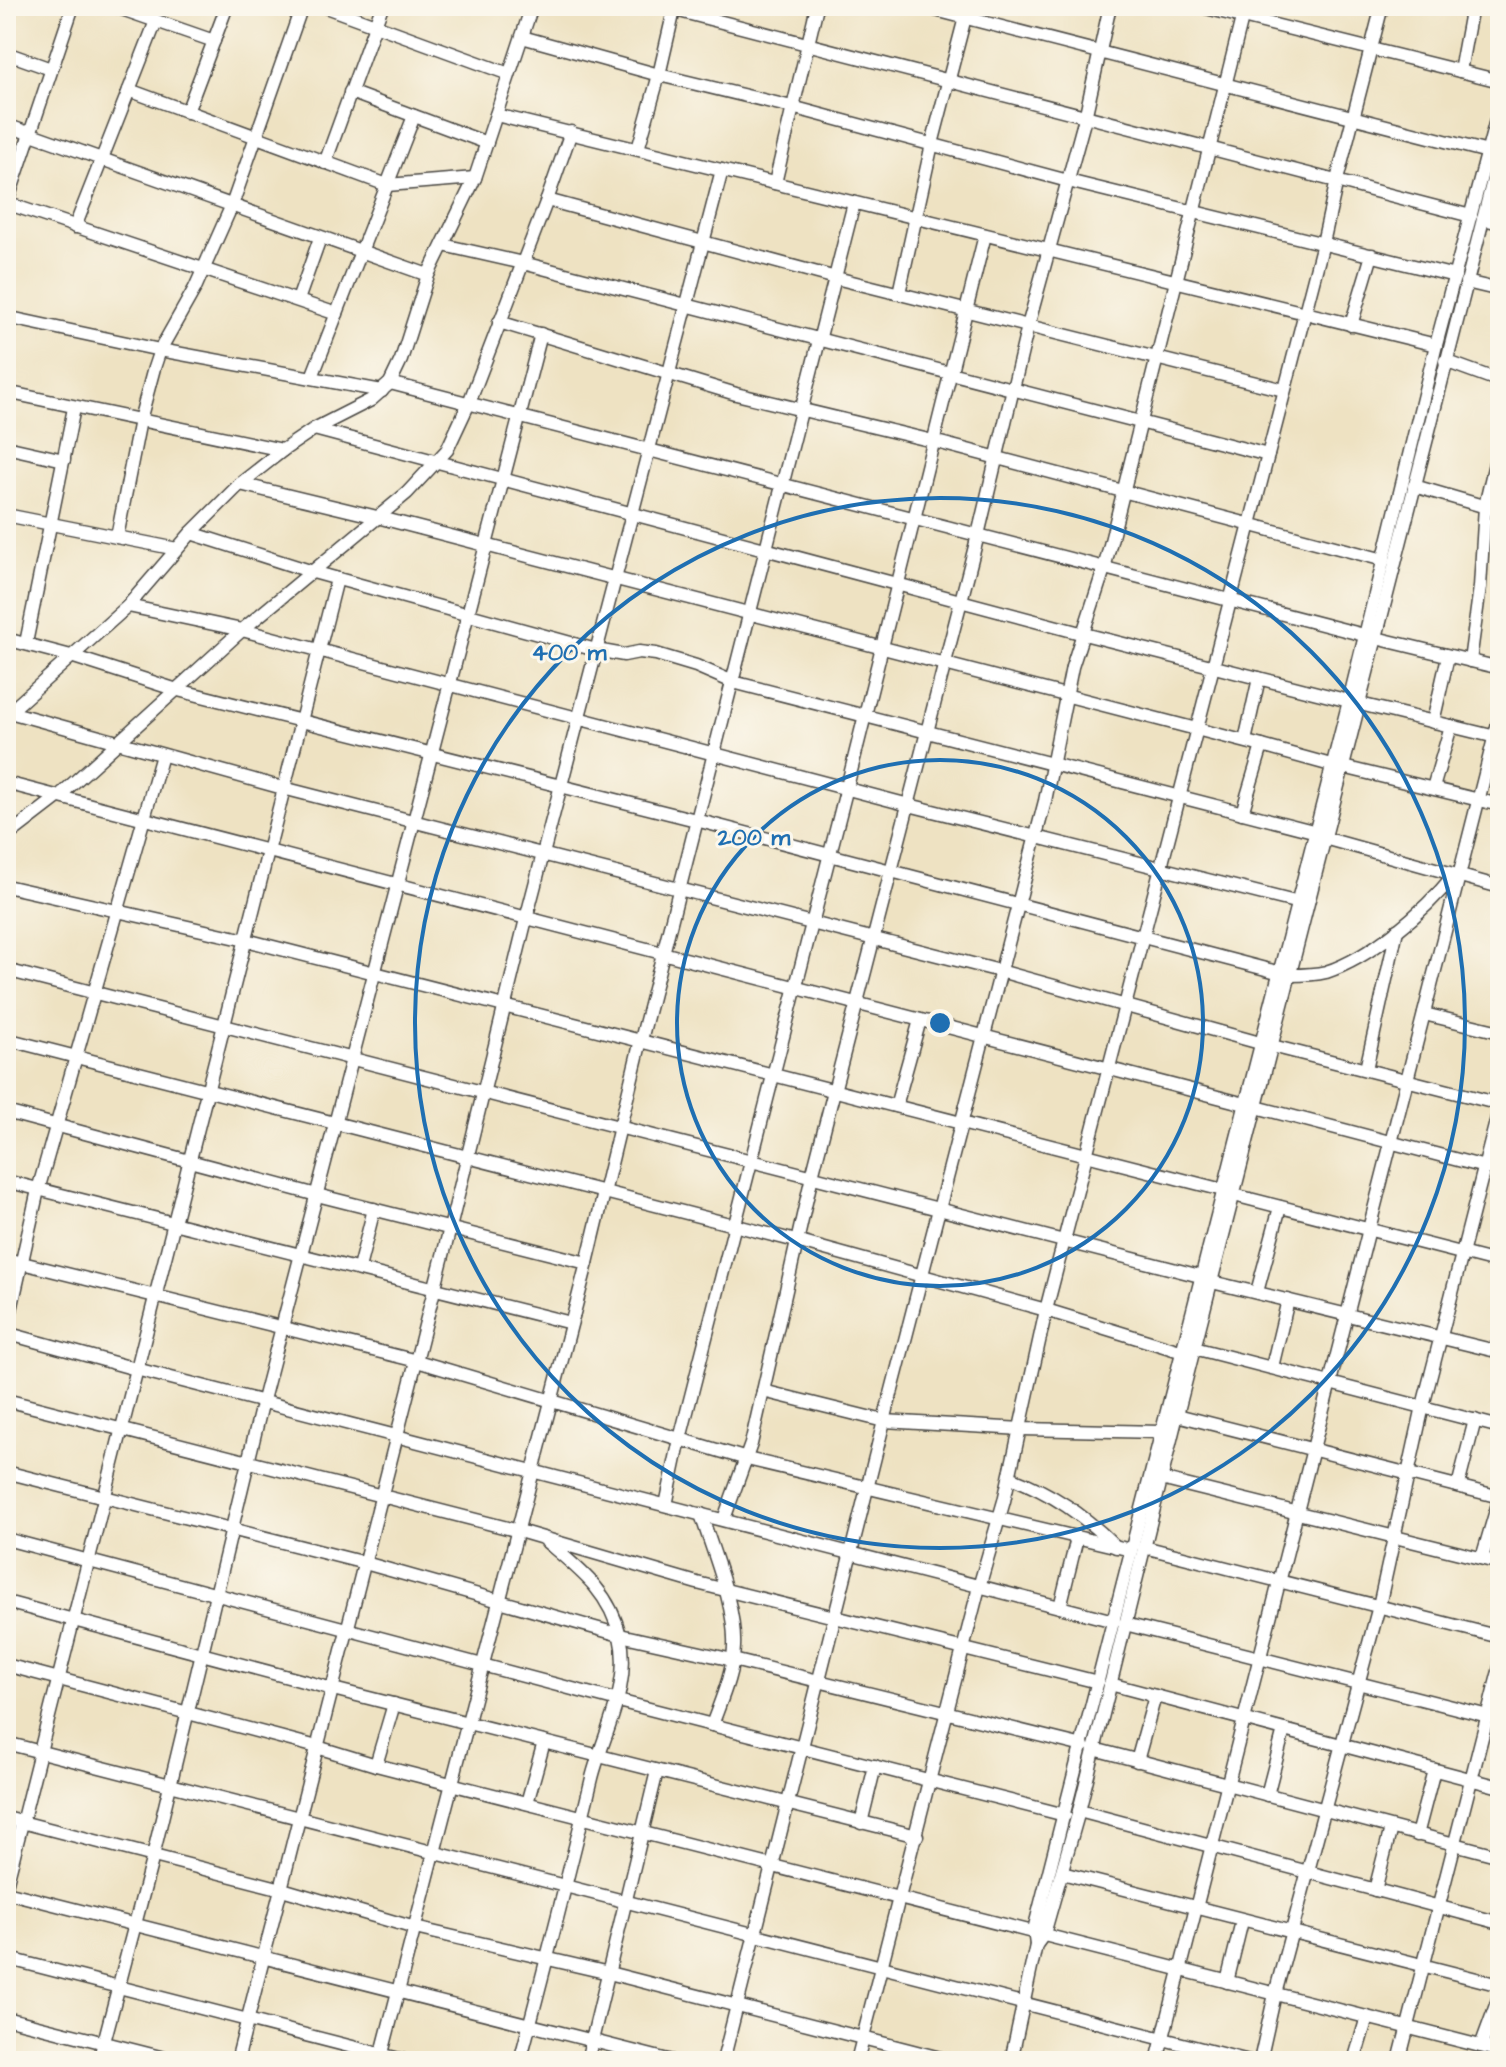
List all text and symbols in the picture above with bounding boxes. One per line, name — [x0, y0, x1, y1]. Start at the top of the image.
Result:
text: 400 m — [532, 636, 607, 670]
text: 200 m — [717, 821, 790, 855]
centre of rings — [926, 1009, 954, 1037]

